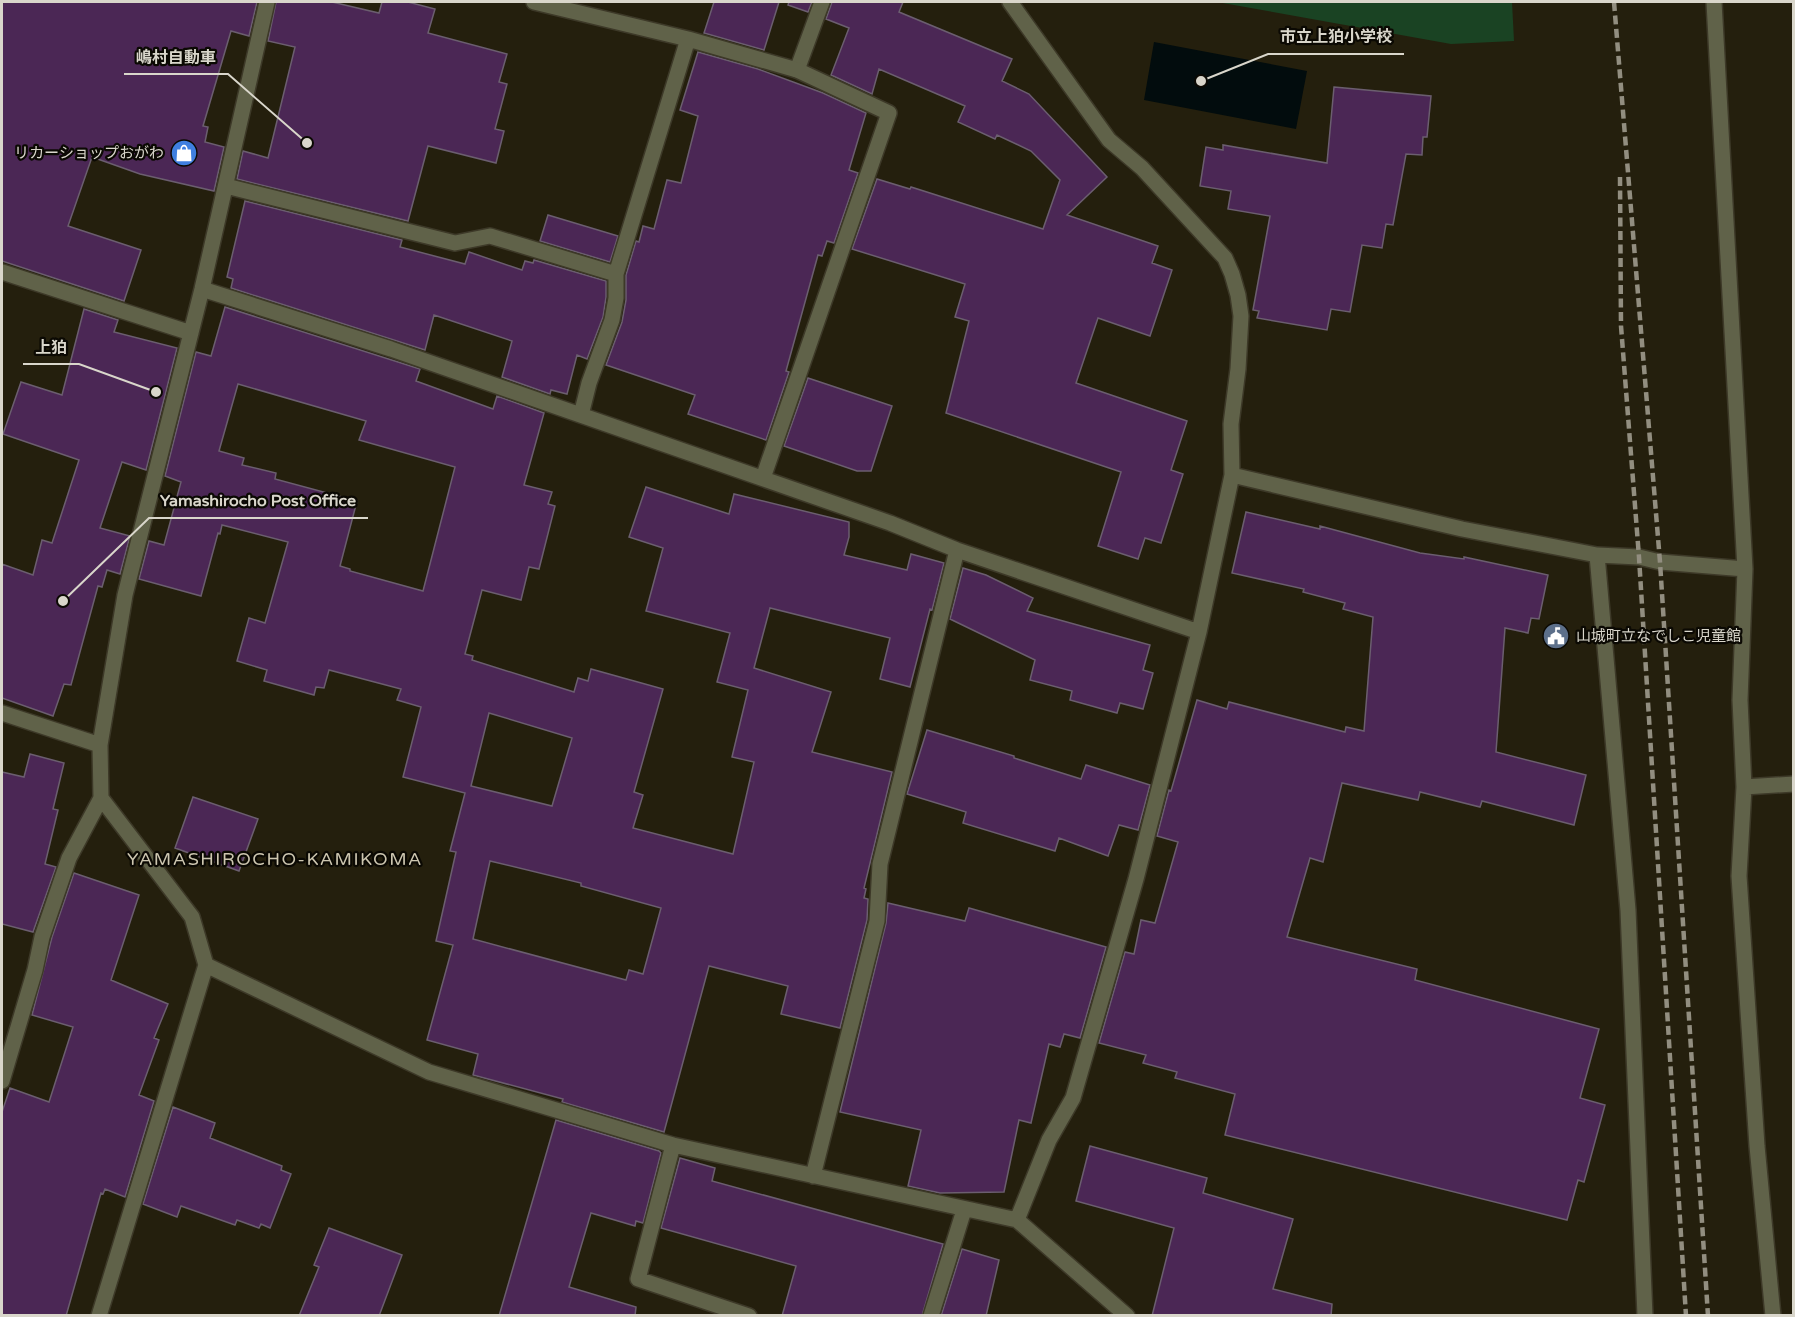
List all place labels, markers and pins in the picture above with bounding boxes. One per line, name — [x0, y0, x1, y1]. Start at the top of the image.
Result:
callout: 市立上狛小学校 — [1268, 20, 1404, 54]
callout: 嶋村自動車 — [124, 40, 228, 74]
shop icon: リカーショップおがわ — [169, 138, 199, 168]
place label: リカーショップおがわ — [14, 144, 164, 162]
callout: 上狛 — [23, 330, 79, 364]
callout: Yamashirocho Post Office — [149, 484, 368, 518]
public building icon: 山城町立なでしこ児童館 — [1541, 621, 1571, 651]
place label: 山城町立なでしこ児童館 — [1576, 627, 1741, 645]

